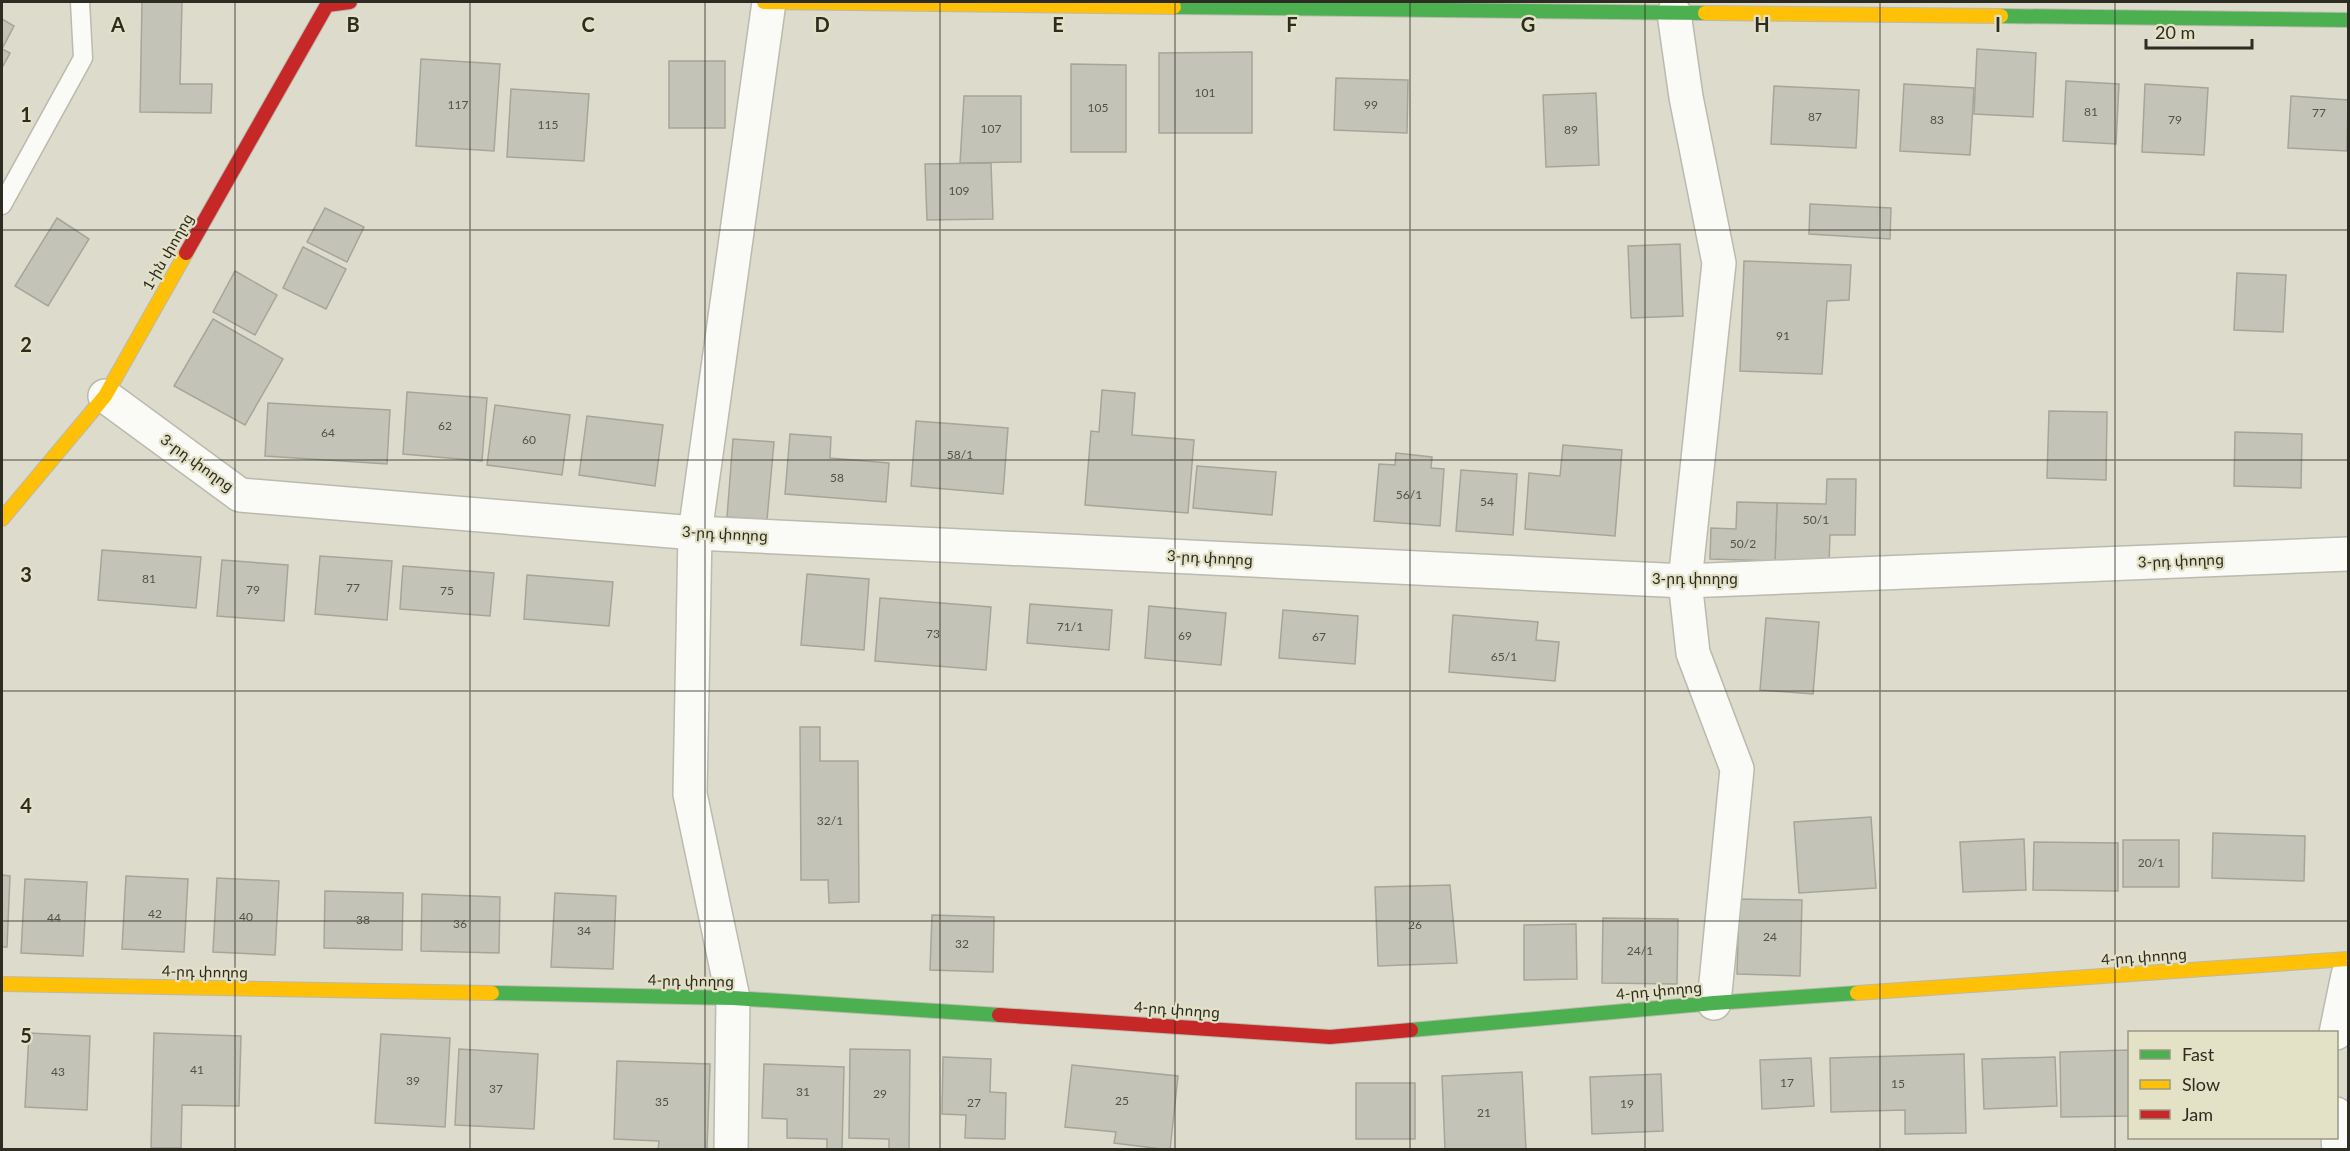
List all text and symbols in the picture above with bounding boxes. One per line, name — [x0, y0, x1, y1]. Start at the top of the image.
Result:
text: A — [110, 12, 125, 36]
text: B — [346, 12, 360, 36]
text: C — [581, 12, 595, 36]
text: D — [814, 12, 830, 36]
text: E — [1052, 12, 1064, 36]
text: F — [1286, 12, 1298, 36]
text: G — [1521, 12, 1535, 36]
text: H — [1754, 12, 1770, 36]
text: I — [1995, 12, 2001, 36]
scale bar — [2146, 12, 2252, 50]
text: 20 m — [2155, 21, 2195, 43]
house number: 101 — [1195, 85, 1215, 100]
house number: 117 — [448, 97, 468, 112]
house number: 99 — [1364, 97, 1378, 112]
house number: 105 — [1088, 100, 1108, 115]
text: 1 — [20, 102, 32, 126]
house number: 81 — [2084, 104, 2098, 119]
house number: 77 — [2312, 105, 2326, 120]
house number: 87 — [1808, 109, 1822, 124]
house number: 83 — [1930, 112, 1944, 127]
house number: 79 — [2168, 112, 2182, 127]
house number: 115 — [538, 117, 558, 132]
house number: 107 — [981, 121, 1001, 136]
house number: 89 — [1564, 122, 1578, 137]
house number: 109 — [949, 183, 969, 198]
street label: 1-ին փողոց — [138, 210, 197, 294]
house number: 91 — [1776, 328, 1790, 343]
text: 2 — [20, 332, 32, 356]
house number: 62 — [438, 418, 452, 433]
house number: 64 — [321, 425, 335, 440]
street label: 3-րդ փողոց — [157, 430, 238, 496]
house number: 60 — [522, 432, 536, 447]
house number: 58/1 — [947, 447, 973, 462]
house number: 58 — [830, 470, 844, 485]
house number: 56/1 — [1396, 487, 1422, 502]
house number: 54 — [1480, 494, 1494, 509]
house number: 50/1 — [1803, 512, 1829, 527]
street label: 3-րդ փողոց — [682, 522, 769, 545]
house number: 50/2 — [1730, 536, 1756, 551]
street label: 3-րդ փողոց — [1167, 546, 1254, 569]
street label: 3-րդ փողոց — [2138, 550, 2224, 571]
text: 3 — [20, 562, 32, 586]
street label: 3-րդ փողոց — [1652, 569, 1738, 588]
house number: 81 — [142, 571, 156, 586]
house number: 77 — [346, 580, 360, 595]
house number: 79 — [246, 582, 260, 597]
house number: 75 — [440, 583, 454, 598]
house number: 71/1 — [1057, 619, 1083, 634]
house number: 73 — [926, 626, 940, 641]
house number: 69 — [1178, 628, 1192, 643]
house number: 67 — [1312, 629, 1326, 644]
house number: 65/1 — [1491, 649, 1517, 664]
text: 4 — [20, 793, 32, 817]
house number: 32/1 — [817, 813, 843, 828]
house number: 20/1 — [2138, 855, 2164, 870]
house number: 42 — [148, 906, 162, 921]
house number: 40 — [239, 909, 253, 924]
house number: 44 — [47, 910, 61, 925]
house number: 38 — [356, 912, 370, 927]
house number: 36 — [453, 916, 467, 931]
house number: 26 — [1408, 917, 1422, 932]
house number: 34 — [577, 923, 591, 938]
house number: 24 — [1763, 929, 1777, 944]
house number: 32 — [955, 936, 969, 951]
house number: 24/1 — [1627, 943, 1653, 958]
street label: 4-րդ փողոց — [2100, 944, 2188, 969]
street label: 4-րդ փողոց — [162, 961, 248, 982]
street label: 4-րդ փողոց — [648, 970, 734, 991]
street label: 4-րդ փողոց — [1615, 977, 1703, 1004]
street label: 4-րդ փողոց — [1133, 997, 1221, 1022]
text: 5 — [20, 1023, 32, 1047]
legend — [2128, 1031, 2338, 1139]
text: Fast — [2182, 1043, 2215, 1065]
house number: 41 — [190, 1062, 204, 1077]
house number: 43 — [51, 1064, 65, 1079]
house number: 39 — [406, 1073, 420, 1088]
text: Slow — [2182, 1073, 2220, 1095]
house number: 17 — [1780, 1075, 1794, 1090]
house number: 15 — [1891, 1076, 1905, 1091]
house number: 37 — [489, 1081, 503, 1096]
house number: 31 — [796, 1084, 810, 1099]
house number: 29 — [873, 1086, 887, 1101]
house number: 25 — [1115, 1093, 1129, 1108]
house number: 35 — [655, 1094, 669, 1109]
house number: 27 — [967, 1095, 981, 1110]
house number: 19 — [1620, 1096, 1634, 1111]
text: Jam — [2182, 1103, 2213, 1125]
house number: 21 — [1477, 1105, 1491, 1120]

